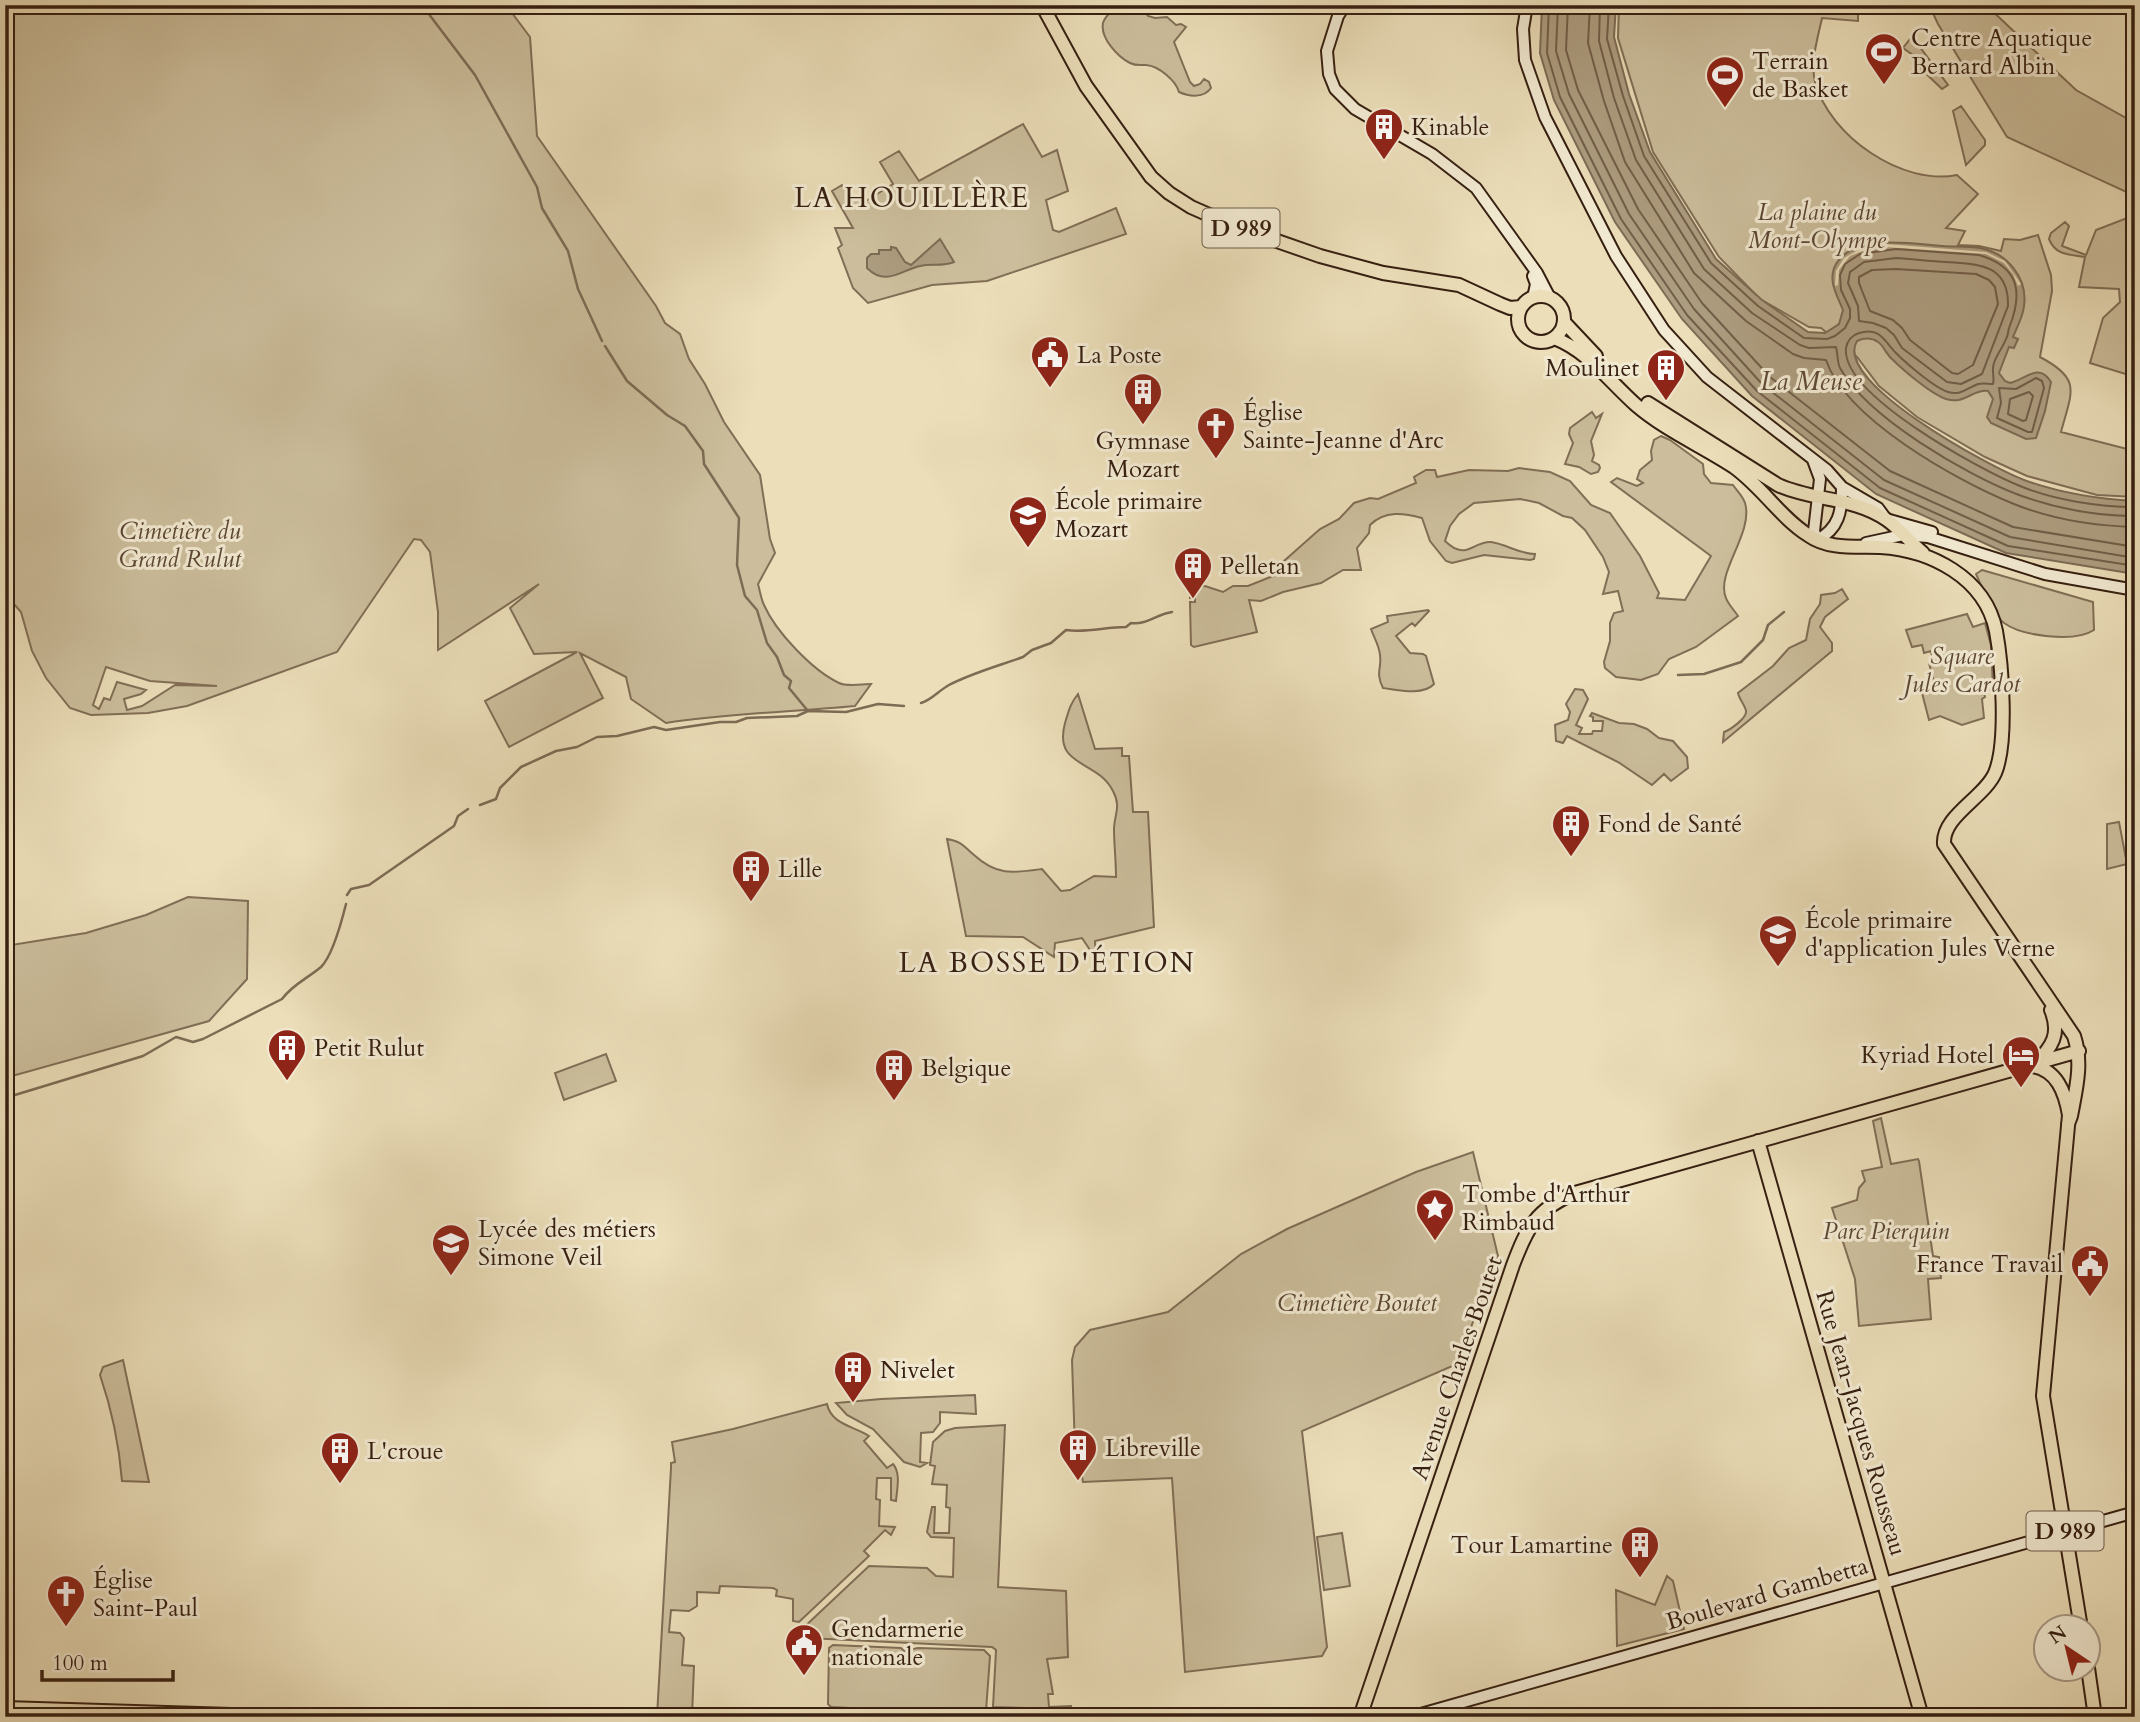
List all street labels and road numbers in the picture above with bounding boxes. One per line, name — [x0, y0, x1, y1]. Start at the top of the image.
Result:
road number: D 989 — [1202, 208, 1280, 247]
street label: Avenue Charles Boutet — [1403, 1251, 1511, 1484]
street label: Rue Jean-Jacques Rousseau — [1807, 1286, 1915, 1560]
road number: D 989 — [2026, 1512, 2104, 1550]
street label: Boulevard Gambetta — [1662, 1549, 1873, 1639]

